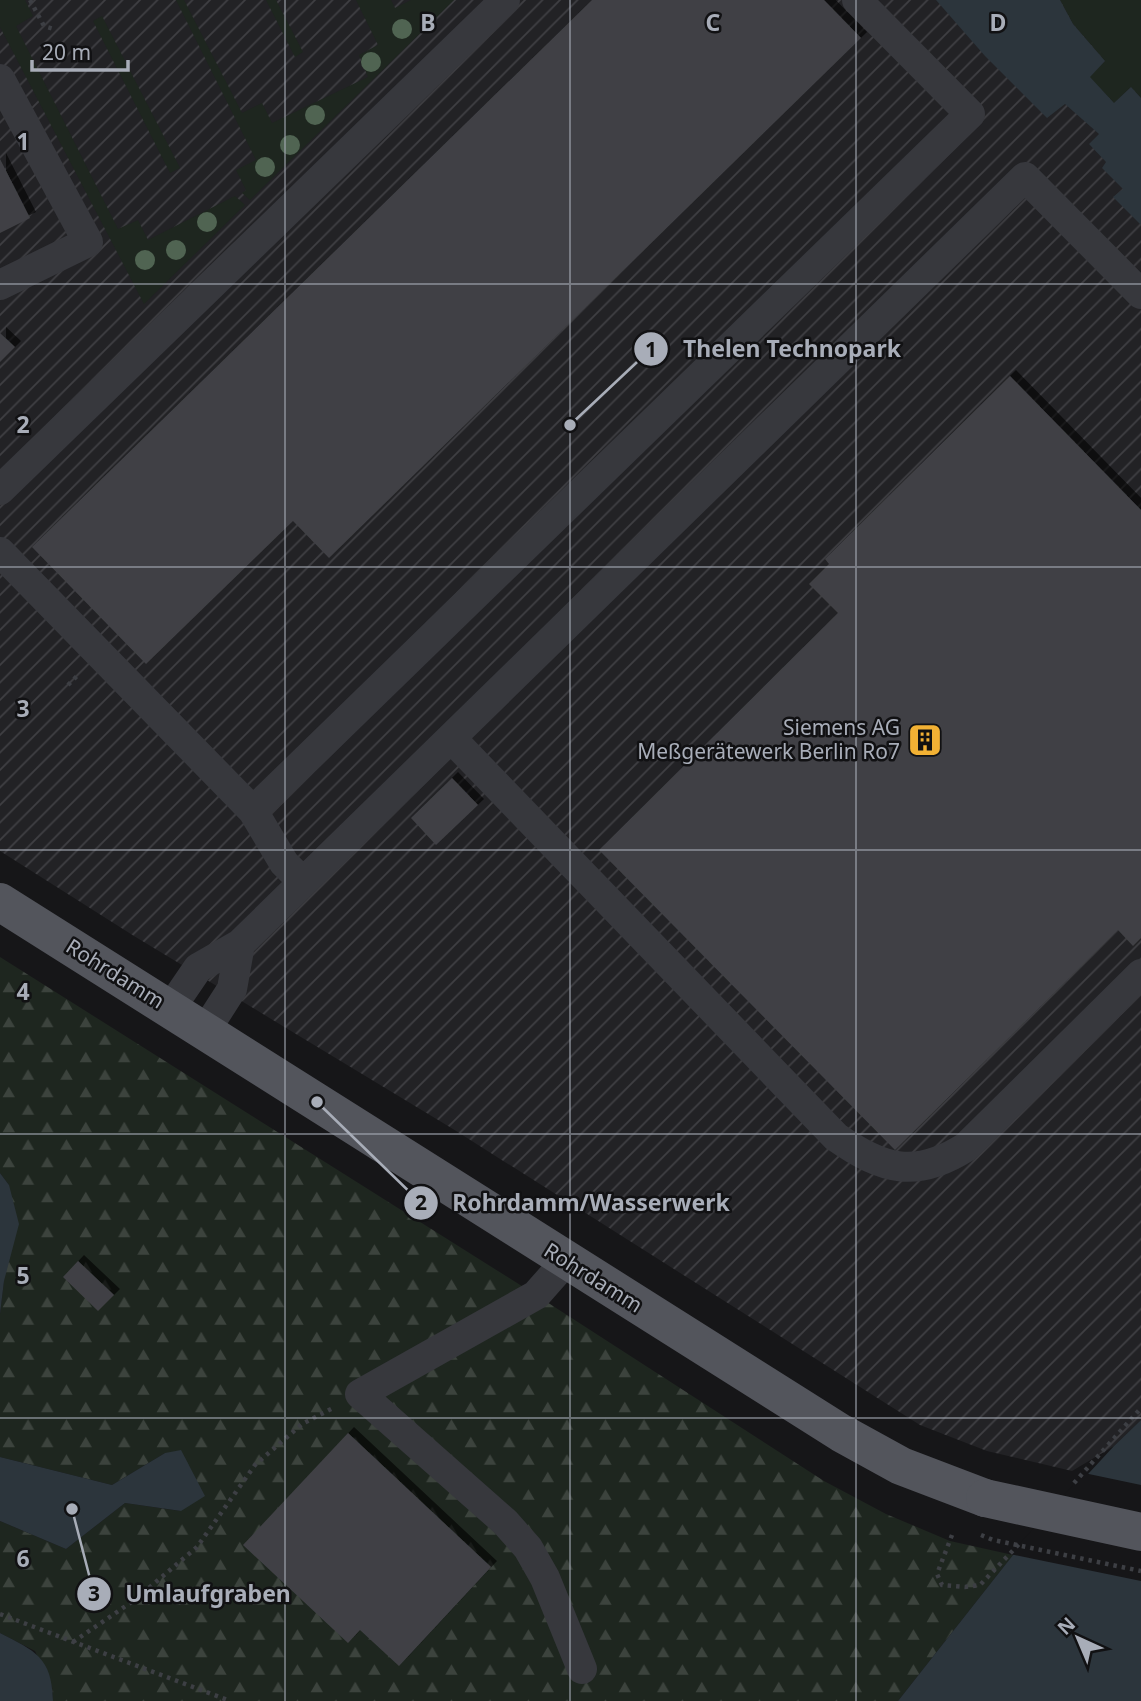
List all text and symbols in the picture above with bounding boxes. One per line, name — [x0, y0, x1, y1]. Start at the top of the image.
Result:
text: B — [420, 6, 436, 38]
text: C — [706, 6, 721, 38]
text: D — [990, 6, 1006, 38]
scale bar — [32, 28, 128, 72]
text: 20 m — [42, 38, 91, 66]
text: 1 — [16, 125, 30, 157]
callout: Thelen Technopark — [634, 327, 914, 371]
text: Thelen Technopark — [683, 332, 902, 364]
text: 1 — [645, 335, 657, 363]
text: 2 — [16, 408, 30, 440]
text: 3 — [16, 692, 30, 724]
place label: Siemens AG Meßgerätewerk Berlin Ro7 — [637, 713, 900, 765]
building icon: Siemens AG Meßgerätewerk Berlin Ro7 — [906, 721, 944, 759]
street label: Rohrdamm — [61, 932, 170, 1014]
text: 4 — [16, 975, 30, 1007]
callout: Rohrdamm/Wasserwerk — [404, 1181, 744, 1225]
text: Rohrdamm/Wasserwerk — [452, 1186, 731, 1218]
text: 2 — [415, 1188, 427, 1216]
street label: Rohrdamm — [539, 1236, 648, 1318]
text: 5 — [16, 1259, 30, 1291]
text: 6 — [16, 1542, 30, 1574]
callout: Umlaufgraben — [76, 1572, 305, 1616]
text: Umlaufgraben — [125, 1577, 291, 1609]
text: 3 — [88, 1579, 100, 1607]
north arrow — [1043, 1603, 1113, 1673]
text: N — [1052, 1611, 1081, 1640]

